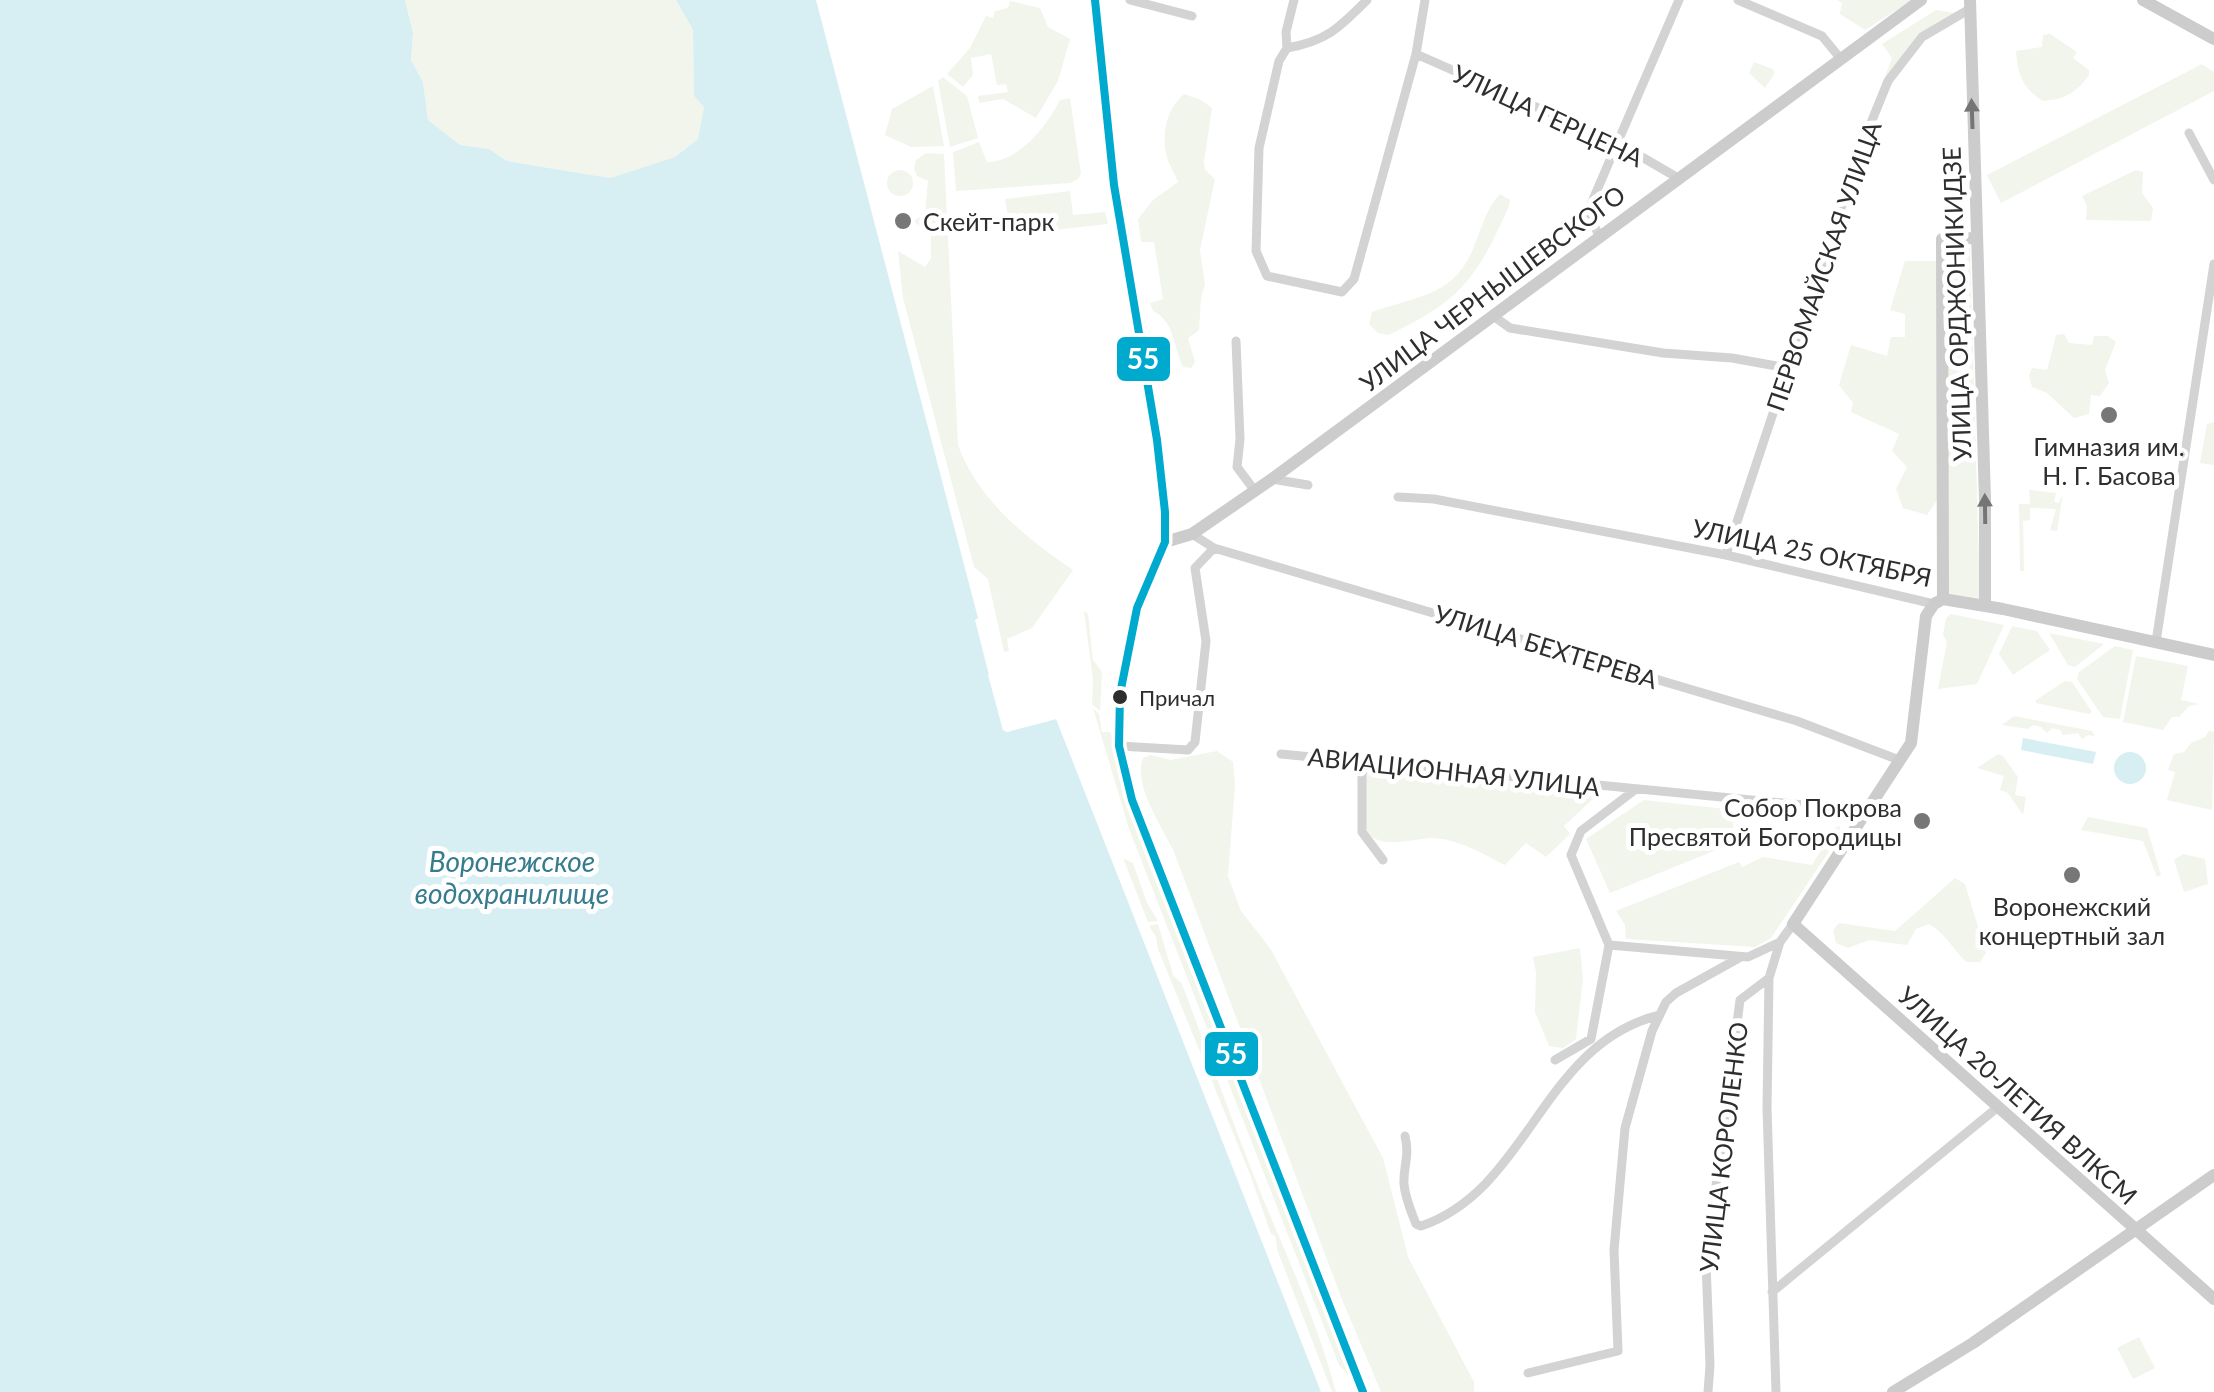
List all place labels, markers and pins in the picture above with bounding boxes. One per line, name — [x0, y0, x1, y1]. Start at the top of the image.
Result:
place label: Скейт-парк — [923, 206, 1055, 236]
marker: Скейт-парк — [892, 210, 914, 232]
marker: Гимназия им. Н. Г. Басова — [2098, 404, 2120, 426]
place label: Гимназия им. Н. Г. Басова — [2033, 431, 2185, 490]
place label: Причал — [1139, 684, 1215, 711]
marker: Причал — [1110, 687, 1130, 707]
place label: Собор Покрова Пресвятой Богородицы — [1629, 792, 1902, 851]
marker: Собор Покрова Пресвятой Богородицы — [1911, 810, 1933, 832]
marker: Воронежский концертный зал — [2061, 864, 2083, 886]
place label: Воронежский концертный зал — [1979, 891, 2165, 950]

